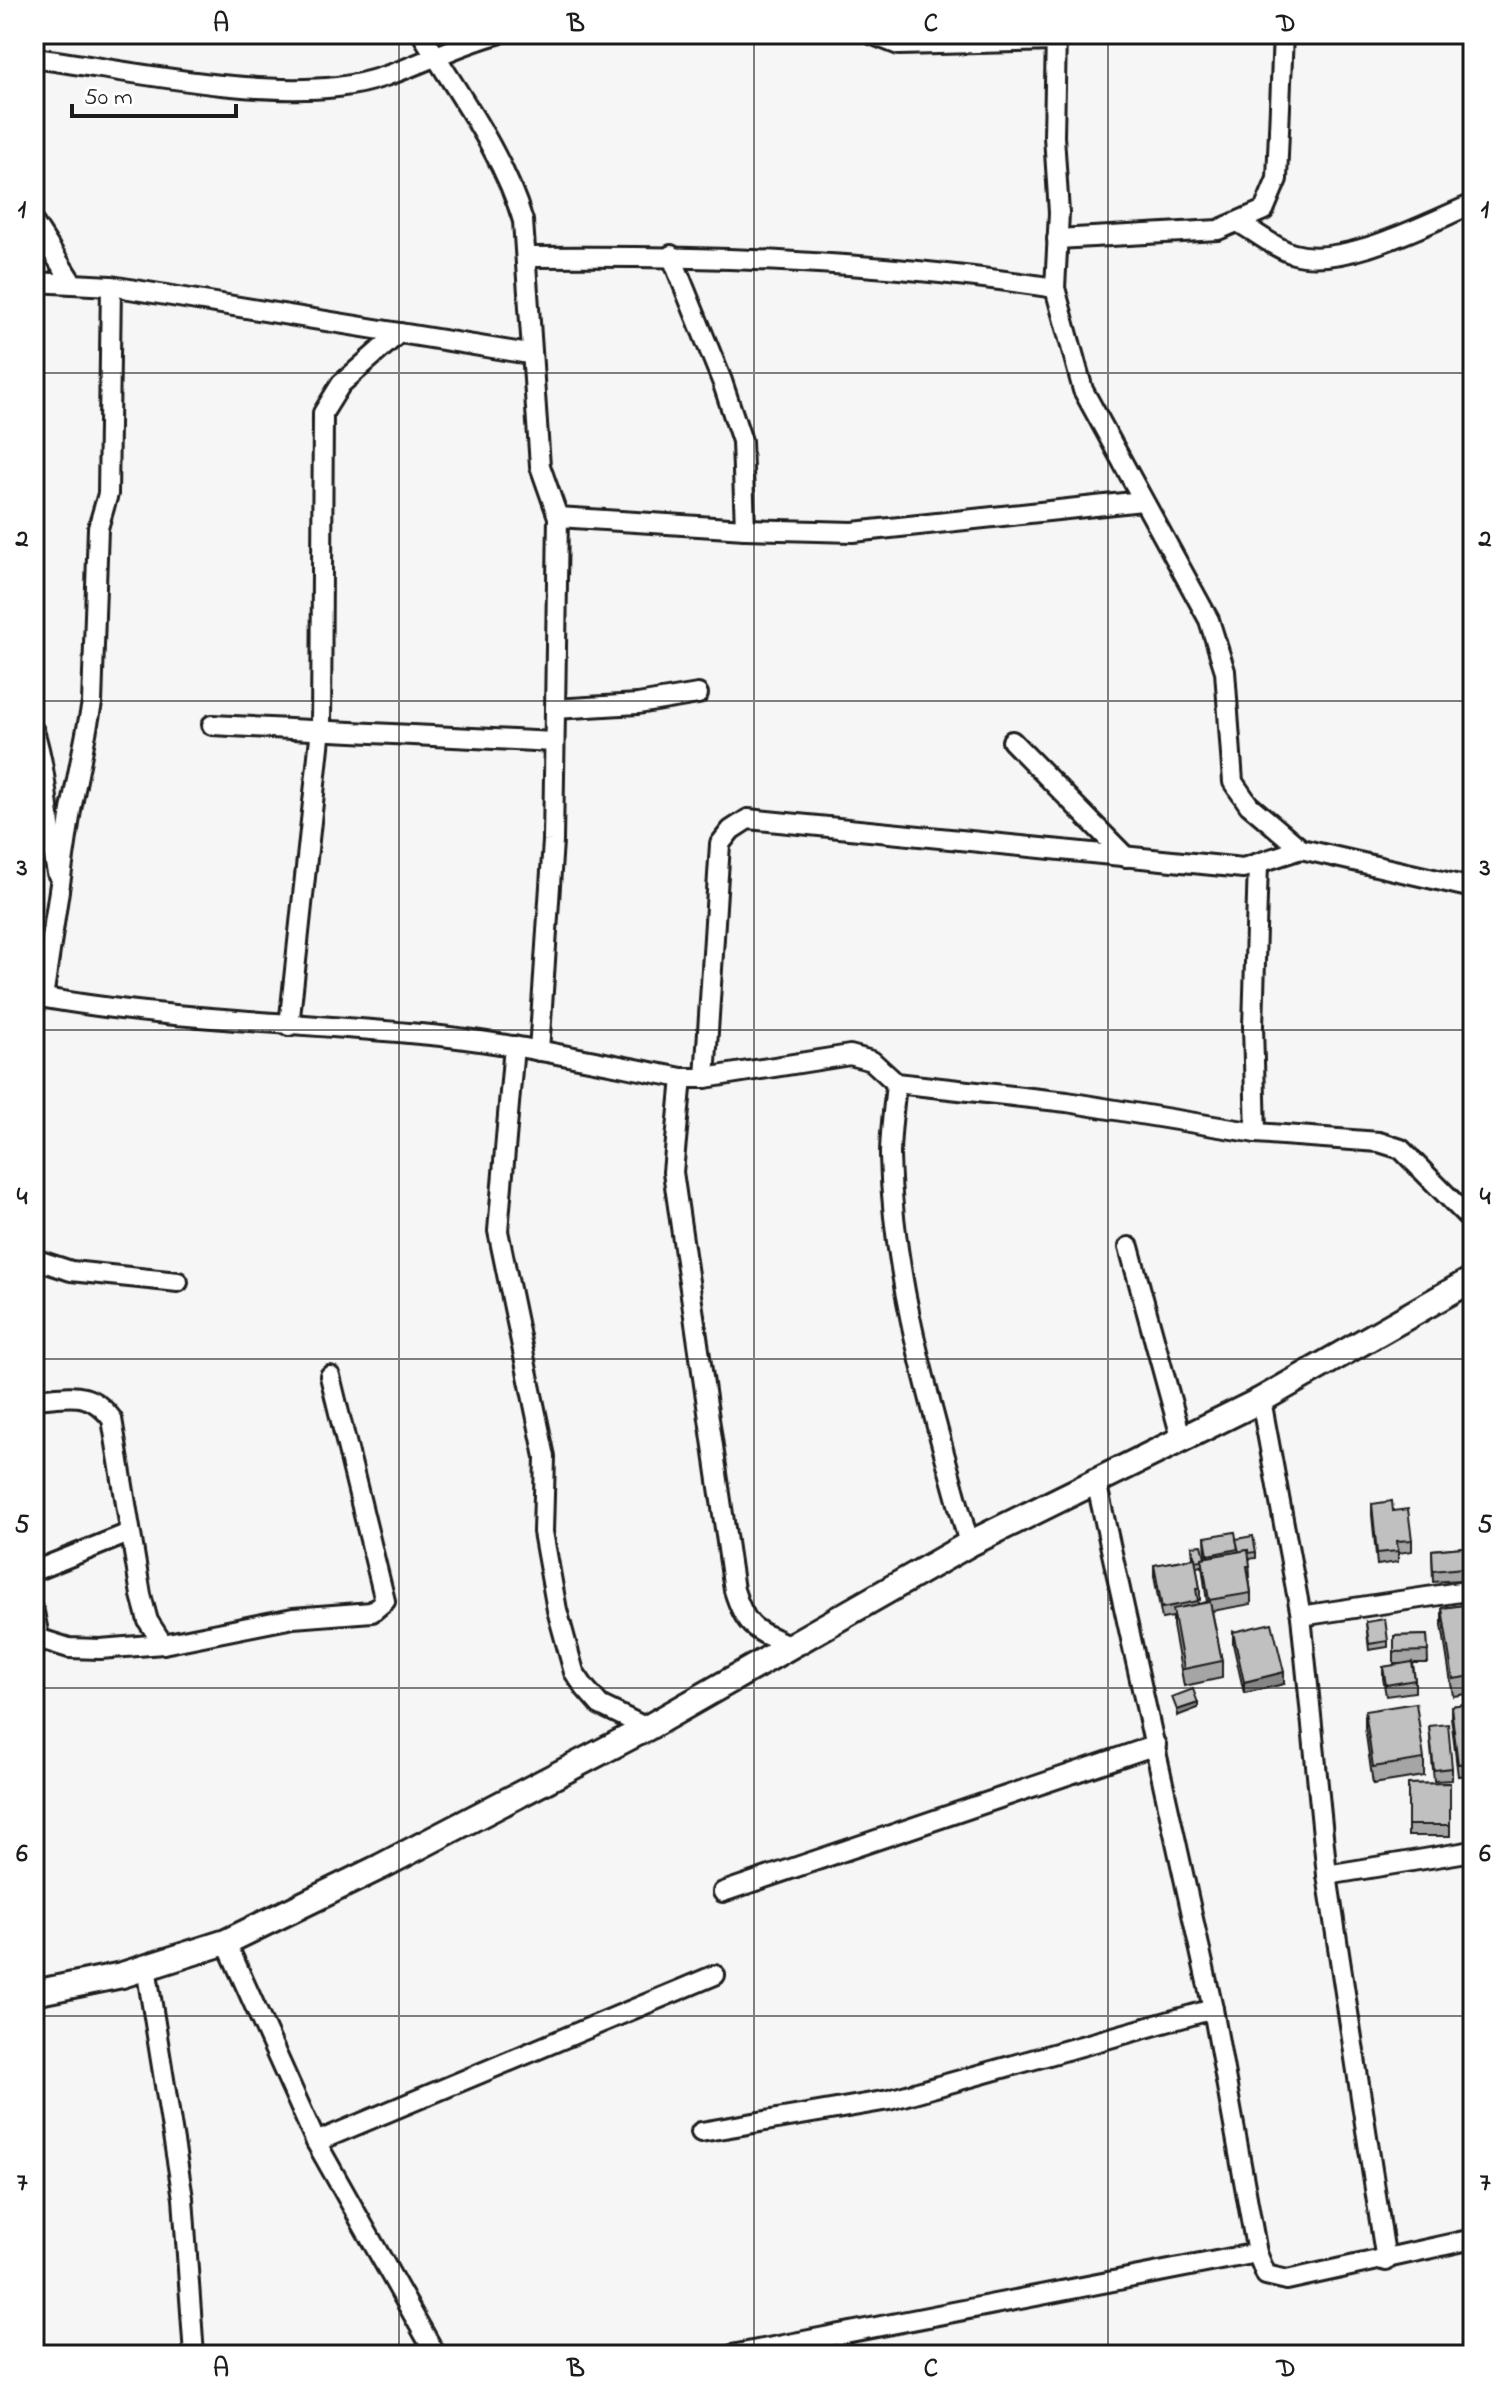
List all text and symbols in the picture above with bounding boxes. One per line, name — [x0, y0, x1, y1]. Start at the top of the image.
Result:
text: A — [213, 6, 229, 44]
text: B — [566, 6, 585, 44]
text: C — [924, 6, 938, 44]
text: D — [1275, 6, 1296, 44]
scale bar — [72, 68, 236, 118]
text: 50 m — [84, 81, 133, 116]
text: 1 — [18, 192, 27, 230]
text: 1 — [1481, 192, 1490, 230]
text: 2 — [15, 521, 29, 559]
text: 2 — [1478, 521, 1492, 559]
text: 3 — [16, 850, 28, 888]
text: 3 — [1479, 850, 1491, 888]
text: 4 — [17, 1179, 28, 1217]
text: 4 — [1480, 1179, 1491, 1217]
text: 5 — [15, 1507, 30, 1545]
text: 5 — [1478, 1507, 1493, 1545]
text: 6 — [16, 1836, 28, 1874]
text: 6 — [1479, 1836, 1491, 1874]
text: 7 — [17, 2165, 28, 2203]
text: 7 — [1480, 2165, 1491, 2203]
text: A — [213, 2351, 229, 2389]
text: B — [566, 2351, 585, 2389]
text: C — [924, 2351, 938, 2389]
text: D — [1275, 2351, 1296, 2389]

